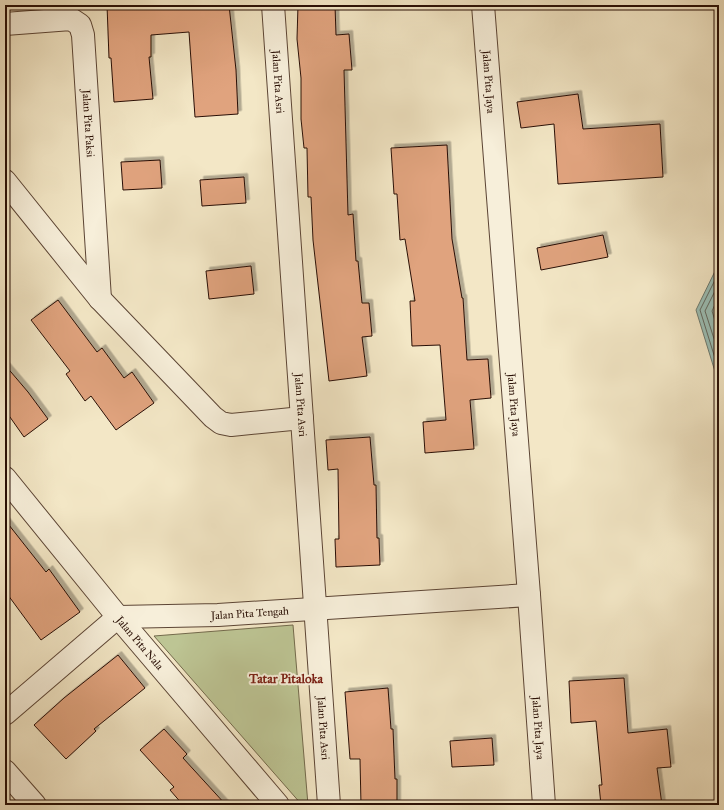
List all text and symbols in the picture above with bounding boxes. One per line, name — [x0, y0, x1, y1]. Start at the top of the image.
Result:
street label: Jalan Pita Asri — [269, 49, 287, 114]
street label: Jalan Pita Jaya — [479, 49, 498, 114]
street label: Jalan Pita Paksi — [79, 88, 97, 158]
street label: Jalan Pita Asri — [291, 372, 310, 437]
street label: Jalan Pita Jaya — [504, 372, 523, 437]
street label: Jalan Pita Tengah — [210, 604, 289, 623]
street label: Jalan Pita Nala — [112, 613, 167, 673]
district label: Tatar Pitaloka — [248, 671, 323, 687]
street label: Jalan Pita Asri — [314, 695, 332, 760]
street label: Jalan Pita Jaya — [529, 695, 547, 760]

